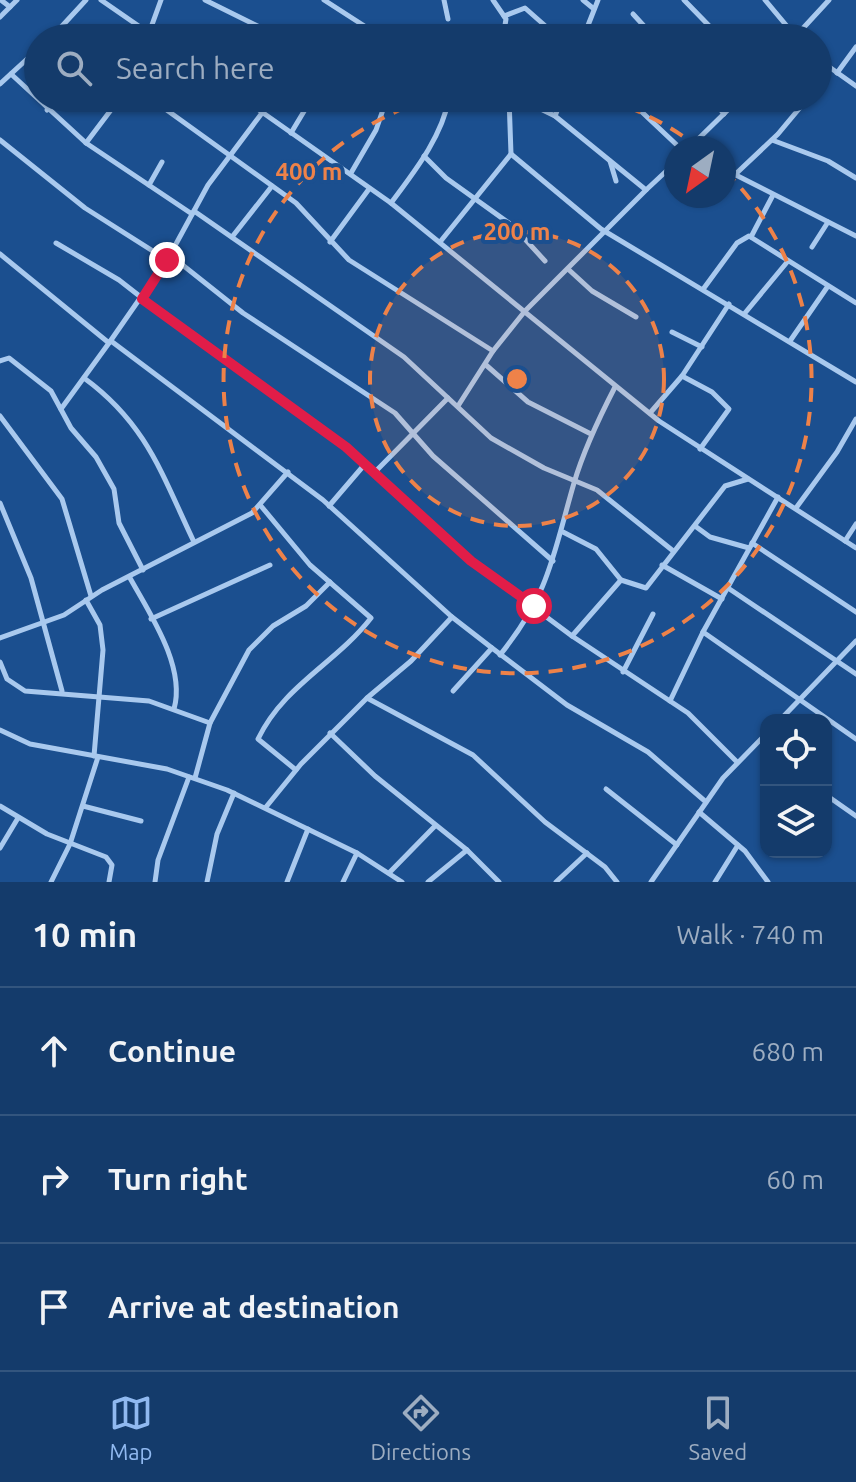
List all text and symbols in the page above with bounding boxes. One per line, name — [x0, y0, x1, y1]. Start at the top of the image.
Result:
search box — [24, 24, 832, 112]
icon: search — [52, 46, 96, 90]
text: Search here — [116, 51, 275, 85]
north arrow — [664, 136, 736, 208]
text: 400 m — [276, 158, 342, 185]
text: 200 m — [484, 218, 550, 245]
route end — [149, 242, 185, 278]
centre of rings — [503, 365, 531, 393]
route start — [516, 588, 552, 624]
map controls — [760, 714, 832, 858]
button: locate — [760, 714, 832, 786]
button: layers — [760, 786, 832, 858]
text: 10 min — [32, 915, 137, 953]
text: Walk · 740 m — [676, 920, 824, 949]
icon: ahead — [32, 1029, 76, 1073]
text: Continue — [108, 1034, 236, 1068]
text: 680 m — [752, 1037, 824, 1066]
icon: right — [32, 1157, 76, 1201]
text: Turn right — [108, 1162, 248, 1196]
text: 60 m — [766, 1165, 824, 1194]
icon: arrive — [32, 1285, 76, 1329]
text: Arrive at destination — [108, 1290, 400, 1324]
tab: Map — [109, 1391, 153, 1464]
tab: Directions — [370, 1391, 471, 1464]
tab: Saved — [689, 1391, 747, 1464]

